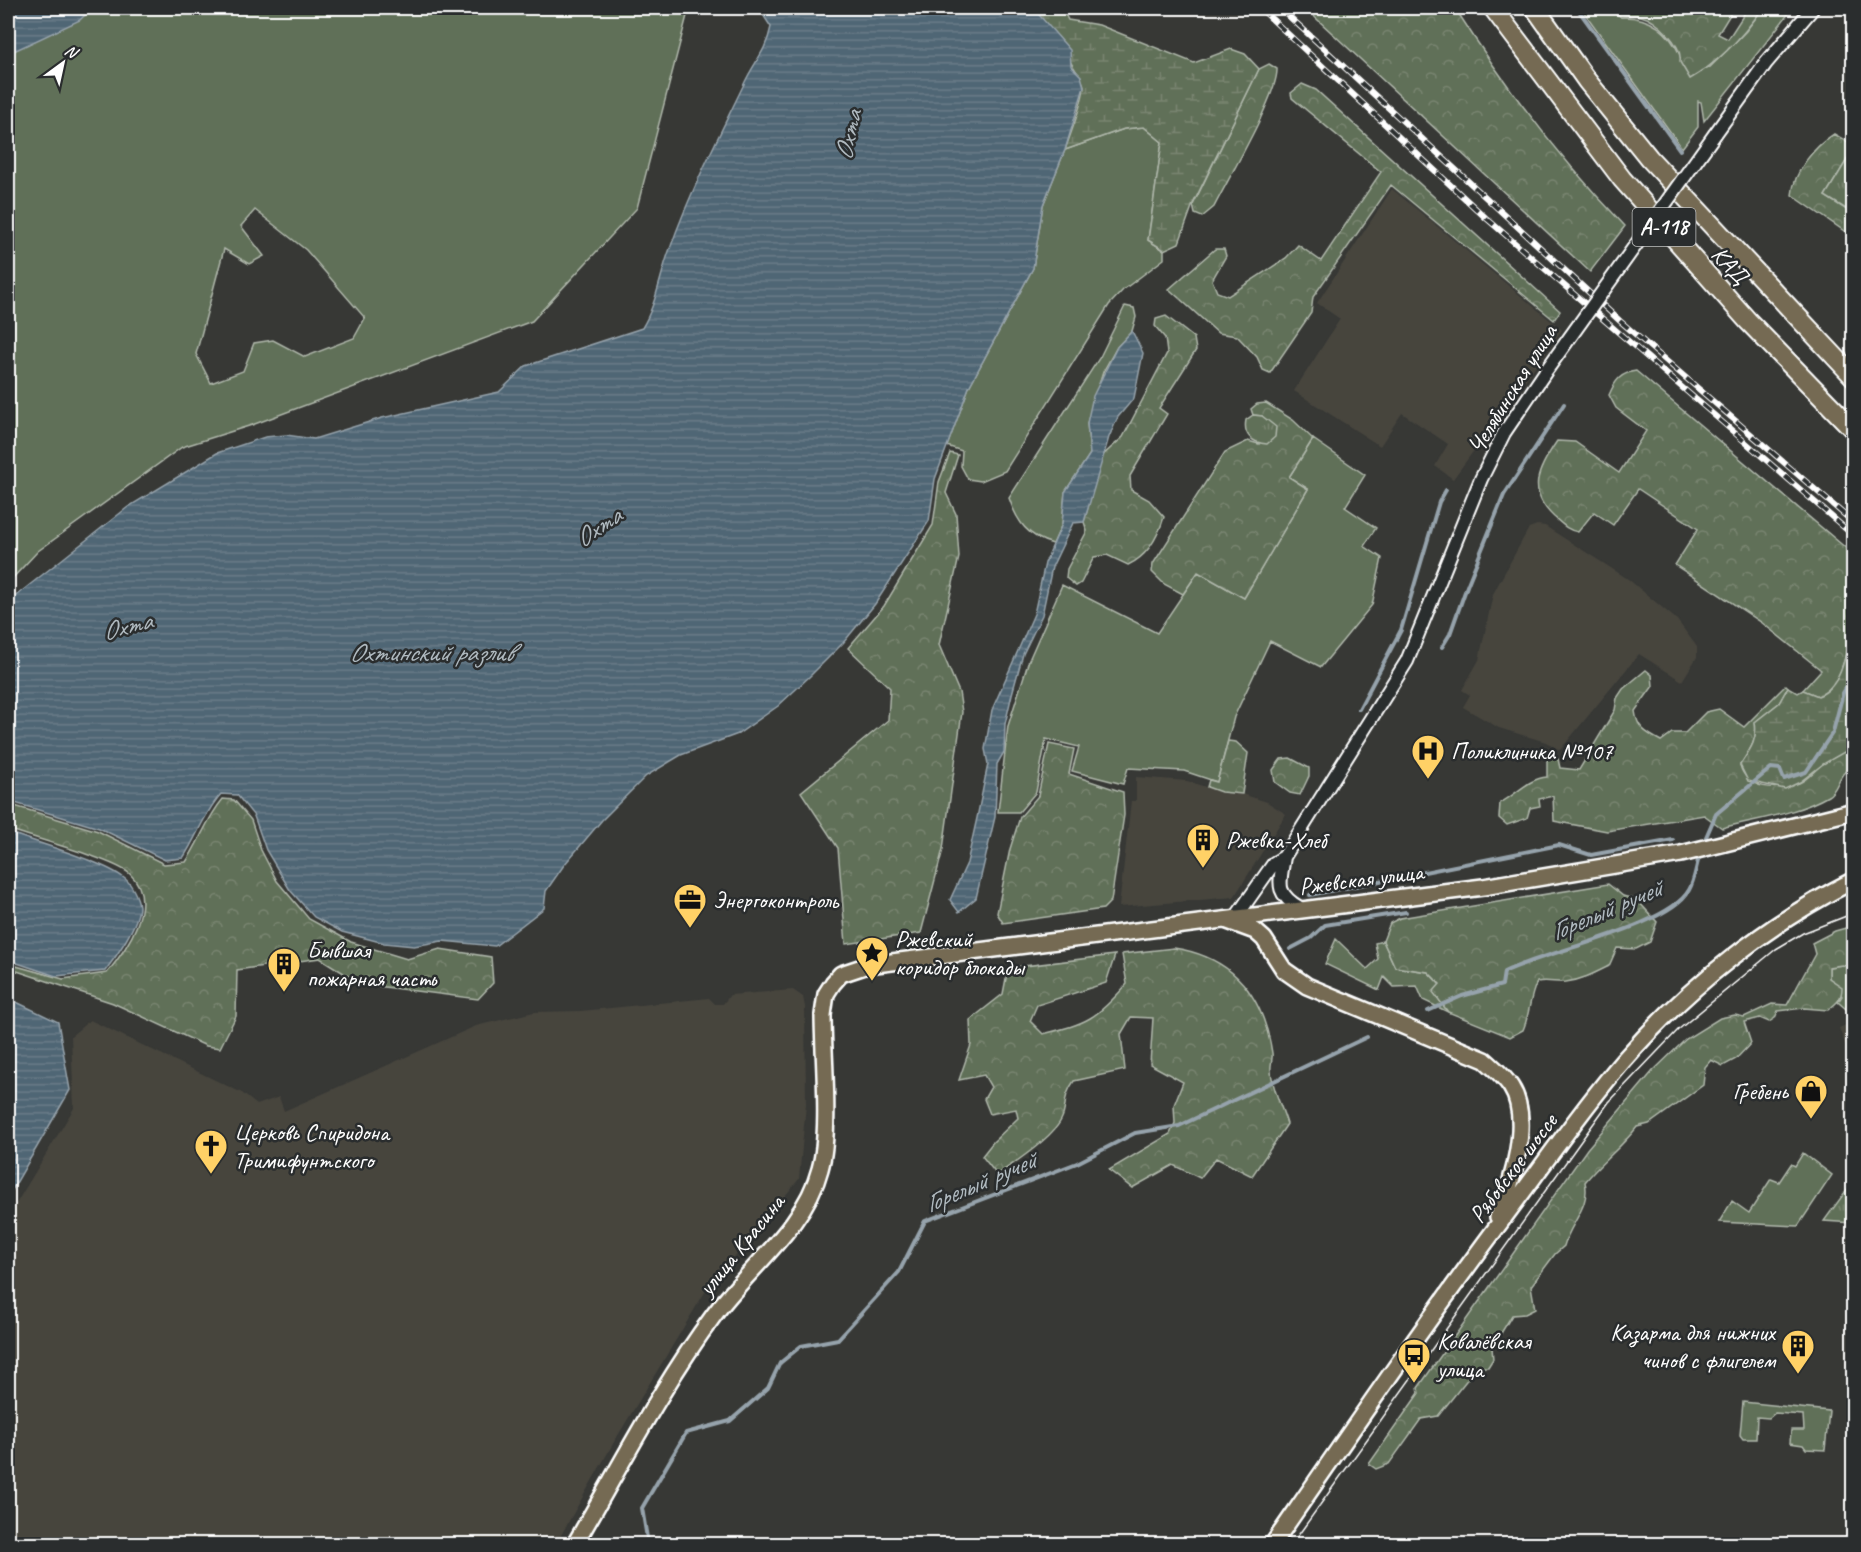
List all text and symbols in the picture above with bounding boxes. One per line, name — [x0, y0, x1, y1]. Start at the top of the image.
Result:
north arrow — [33, 33, 93, 93]
text: N — [61, 40, 83, 64]
water label: Охта — [826, 104, 870, 163]
road number: А-118 — [1632, 208, 1696, 246]
street label: КАД — [1705, 240, 1756, 292]
street label: Челябинская улица — [1460, 318, 1564, 459]
water label: Охта — [568, 498, 630, 555]
water label: Охта — [99, 603, 158, 648]
water label: Охтинский разлив — [349, 636, 523, 669]
hospital icon: Поликлиника №107 — [1410, 733, 1446, 780]
place label: Поликлиника №107 — [1451, 736, 1614, 766]
building icon: Ржевка-Хлеб — [1185, 822, 1221, 869]
place label: Ржевка-Хлеб — [1226, 825, 1331, 855]
street label: Ржевская улица — [1297, 856, 1427, 902]
water label: Горелый ручей — [1545, 870, 1671, 948]
office icon: Энергоконтроль — [672, 882, 708, 929]
place label: Энергоконтроль — [713, 885, 840, 915]
place label: Ржевский коридор блокады — [895, 924, 1026, 982]
place label: Бывшая пожарная часть — [307, 935, 438, 993]
place icon: Ржевский коридор блокады — [854, 935, 890, 982]
building icon: Бывшая пожарная часть — [266, 946, 302, 993]
shop icon: Гребень — [1793, 1073, 1829, 1120]
place label: Гребень — [1733, 1076, 1789, 1106]
street label: Рябовское шоссе — [1462, 1106, 1565, 1229]
place label: Церковь Спиридона Тримифунтского — [234, 1117, 391, 1175]
church icon: Церковь Спиридона Тримифунтского — [193, 1128, 229, 1175]
water label: Горелый ручей — [919, 1142, 1045, 1220]
street label: улица Красина — [690, 1187, 792, 1303]
place label: Казарма для нижних чинов с флигелем — [1610, 1317, 1777, 1375]
place label: Ковалёвская улица — [1435, 1326, 1532, 1384]
building icon: Казарма для нижних чинов с флигелем — [1780, 1328, 1816, 1375]
bus stop icon: Ковалёвская улица — [1396, 1337, 1432, 1384]

